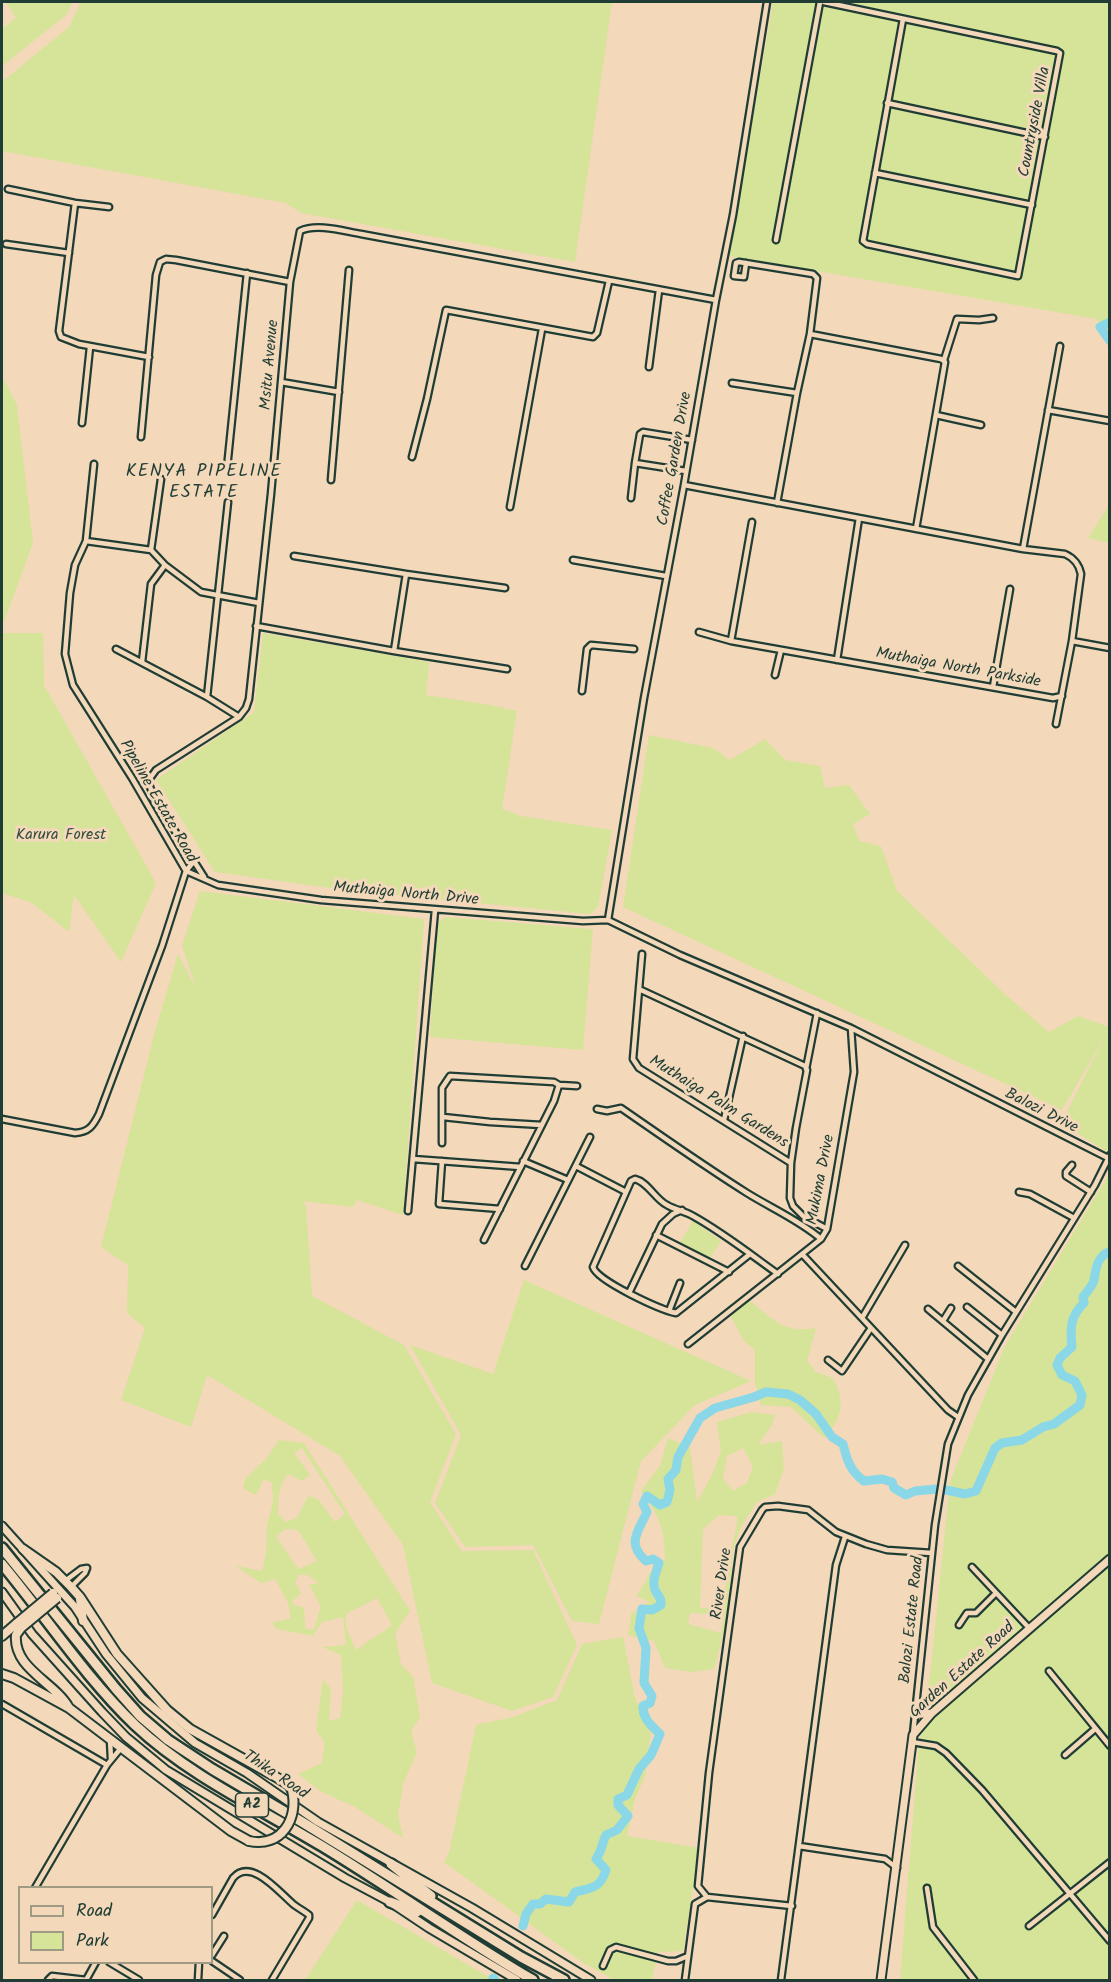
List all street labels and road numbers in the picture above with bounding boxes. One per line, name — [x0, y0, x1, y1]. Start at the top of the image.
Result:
street label: Countryside Villa — [1016, 65, 1056, 179]
street label: Msitu Avenue — [257, 319, 285, 411]
street label: Coffee Garden Drive — [655, 390, 697, 528]
street label: Muthaiga North Parkside — [874, 645, 1042, 693]
street label: Pipeline Estate Road — [114, 737, 200, 867]
street label: Muthaiga North Drive — [333, 879, 479, 911]
street label: Muthaiga Palm Gardens — [645, 1052, 791, 1154]
street label: Balozi Drive — [1001, 1085, 1081, 1139]
street label: Mukima Drive — [804, 1133, 840, 1227]
street label: River Drive — [708, 1547, 738, 1621]
street label: Balozi Estate Road — [897, 1555, 929, 1685]
street label: Garden Estate Road — [907, 1619, 1019, 1723]
street label: Thika Road — [239, 1747, 311, 1805]
road number: A2 — [236, 1793, 268, 1817]

